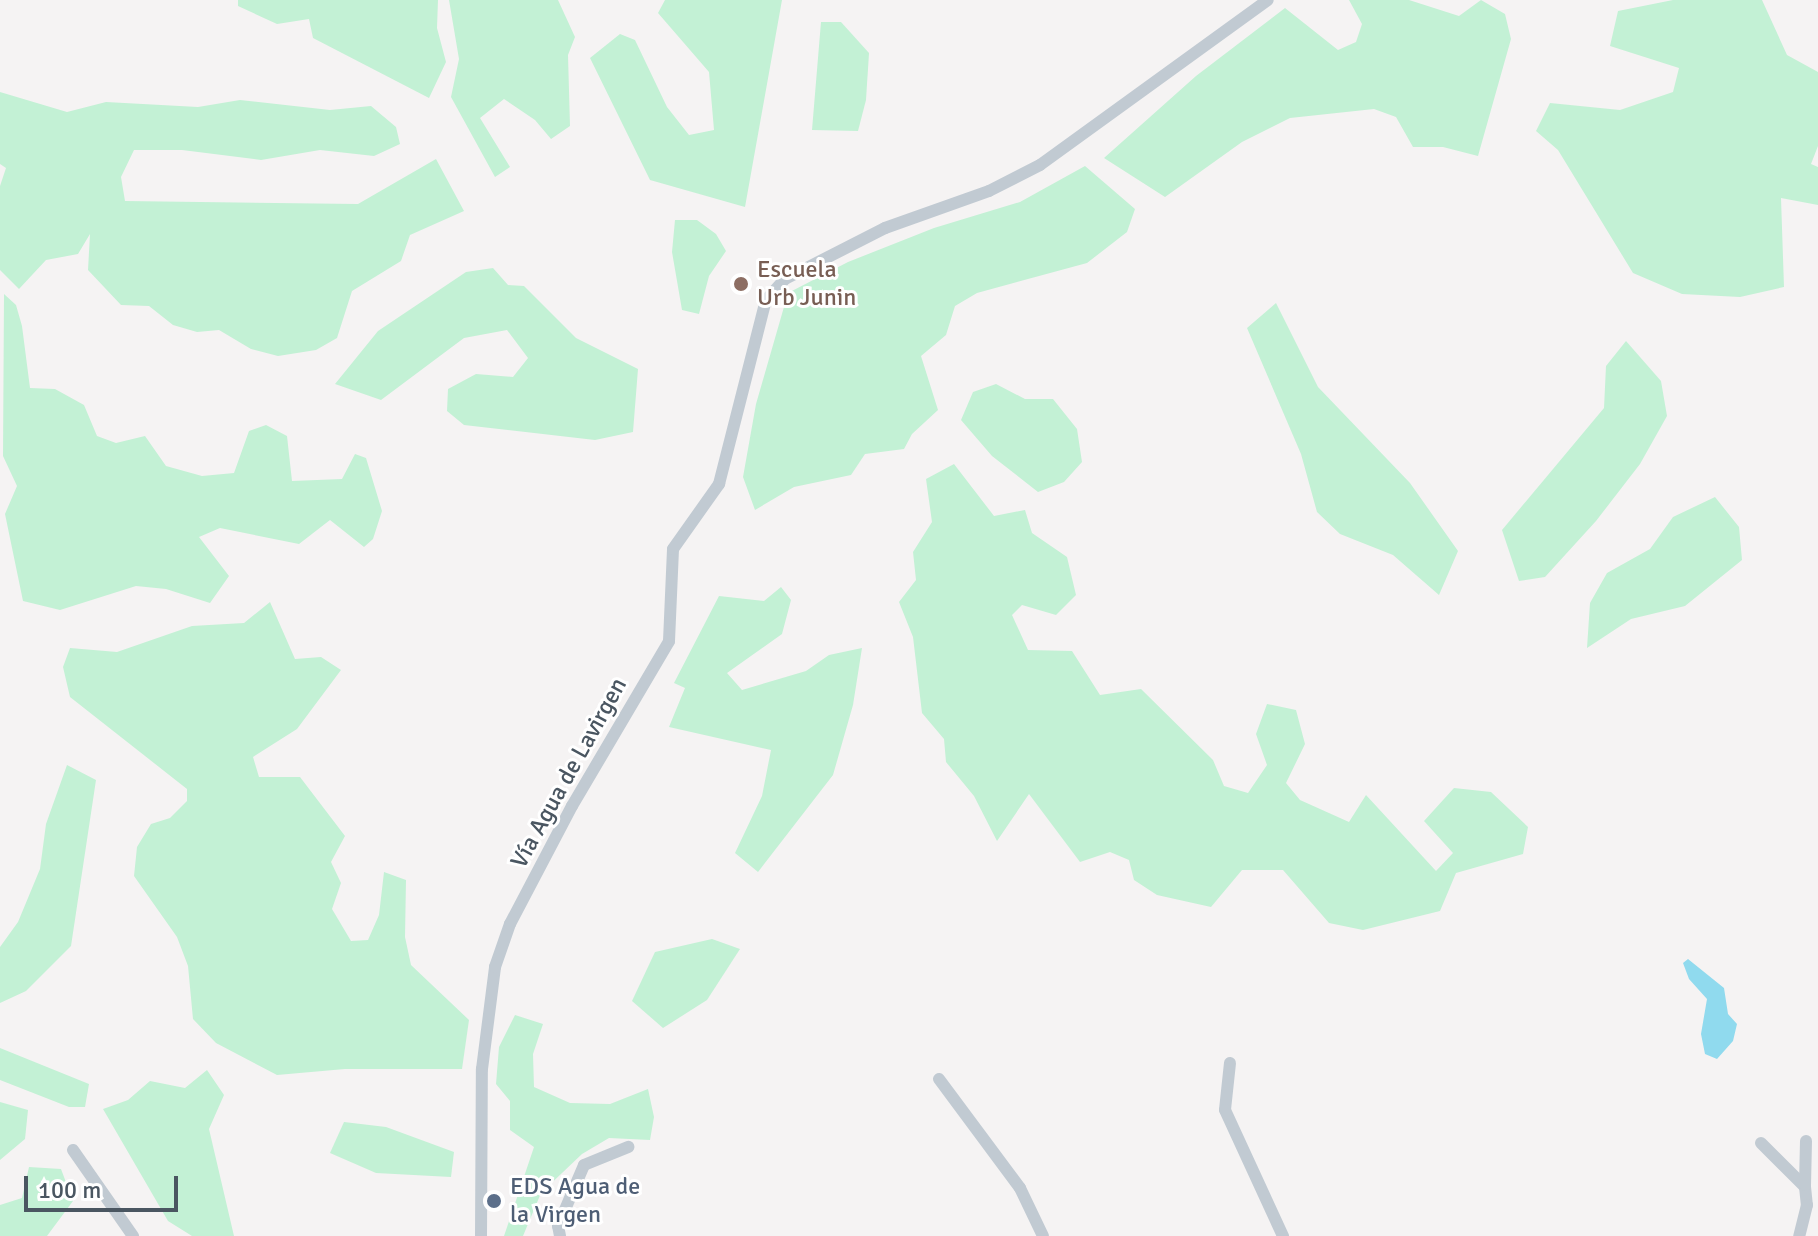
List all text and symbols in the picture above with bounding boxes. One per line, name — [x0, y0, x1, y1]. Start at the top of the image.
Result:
place label: Escuela Urb Junin — [757, 256, 856, 312]
marker: Escuela Urb Junin — [732, 275, 750, 293]
street label: Vía Agua de Lavirgen — [505, 673, 633, 873]
scale bar — [28, 1160, 182, 1210]
place label: EDS Agua de la Virgen — [510, 1173, 640, 1229]
text: 100 m — [38, 1175, 101, 1205]
marker: EDS Agua de la Virgen — [485, 1192, 503, 1210]

